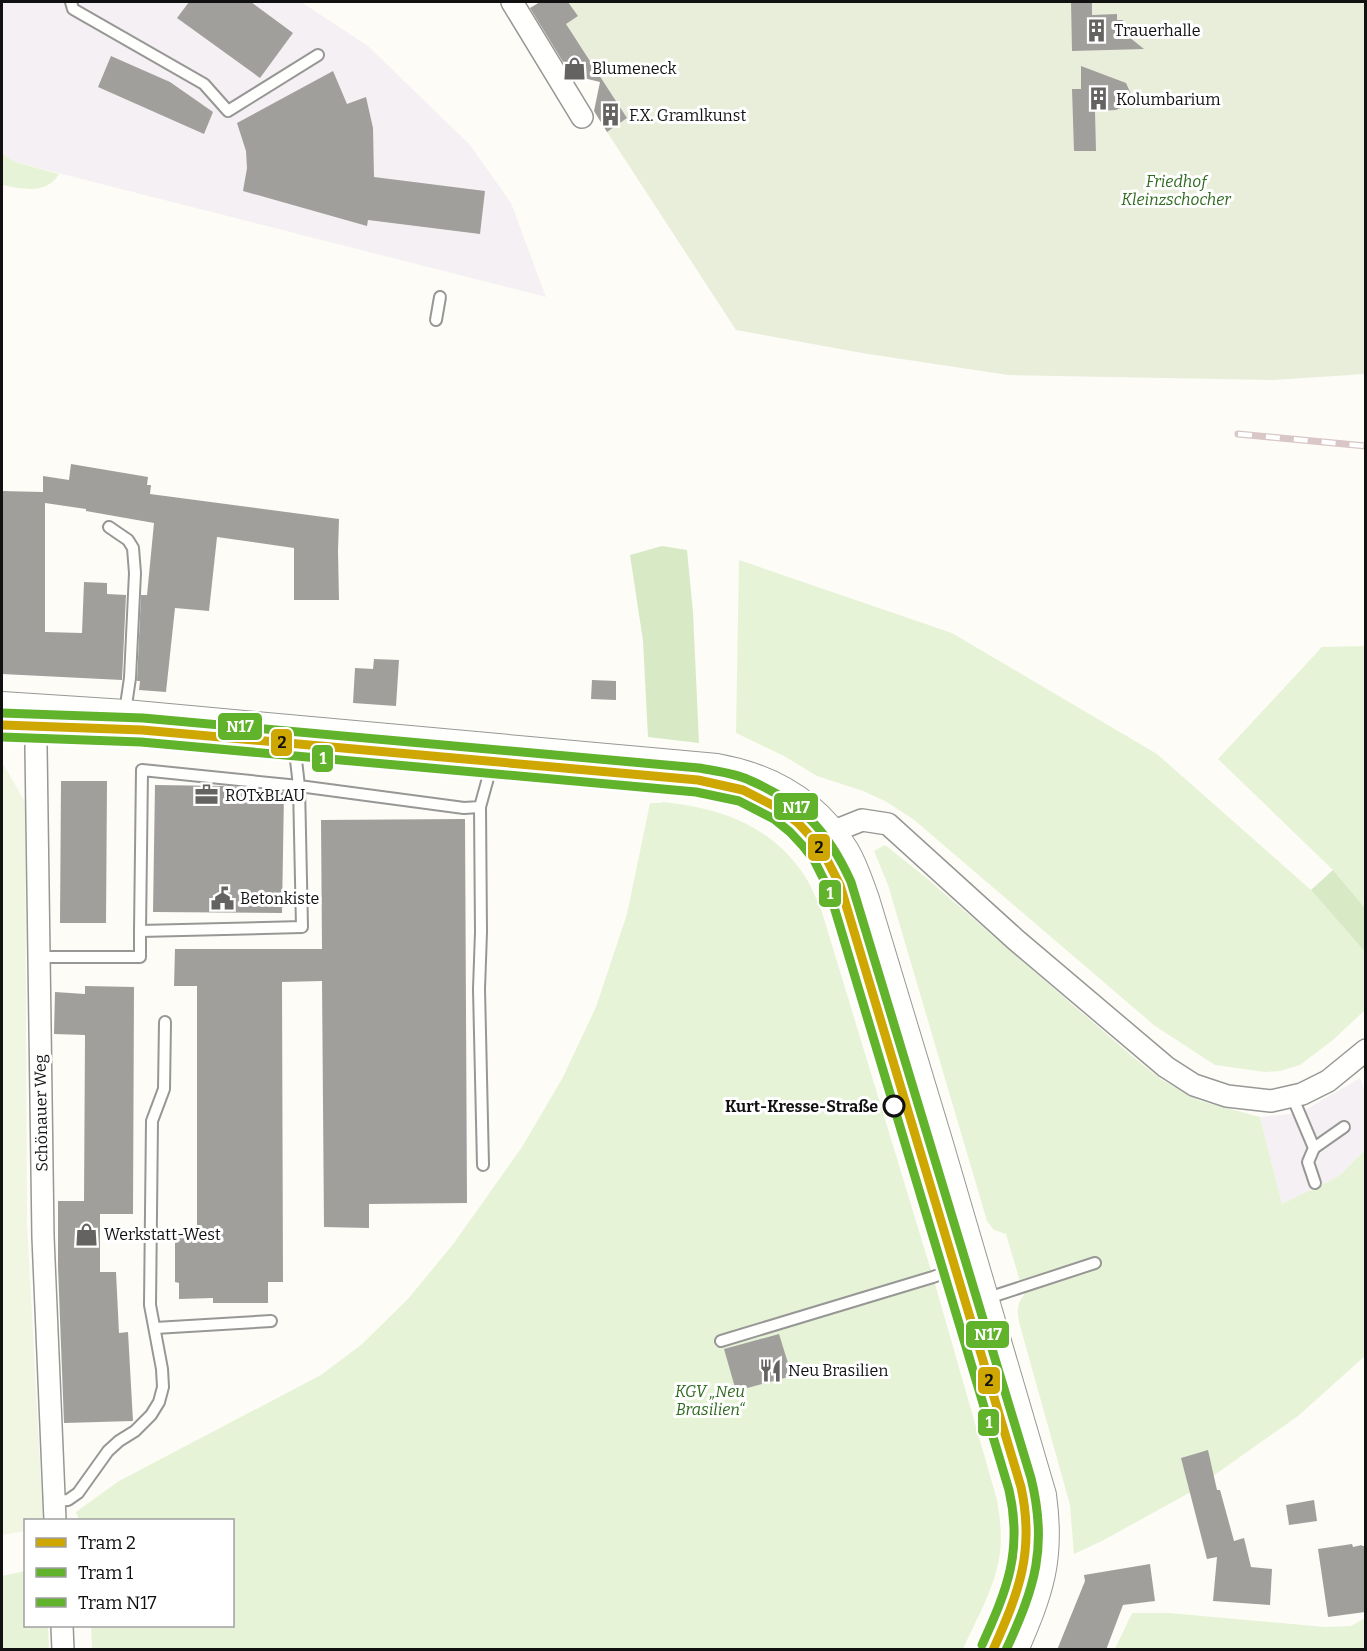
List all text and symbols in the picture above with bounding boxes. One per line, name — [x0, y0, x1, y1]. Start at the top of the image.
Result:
building icon: Trauerhalle — [1083, 17, 1109, 43]
place label: Trauerhalle — [1114, 21, 1200, 40]
shop icon: Blumeneck — [561, 55, 587, 81]
place label: Blumeneck — [592, 59, 677, 78]
building icon: Kolumbarium — [1085, 86, 1111, 112]
place label: Kolumbarium — [1116, 90, 1220, 109]
building icon: F.X. Gramlkunst — [598, 102, 624, 128]
place label: F.X. Gramlkunst — [629, 106, 746, 125]
park label: Friedhof Kleinzschocher — [1121, 172, 1232, 209]
line badge: N17 — [217, 712, 263, 741]
text: N17 — [226, 717, 254, 736]
line badge: 2 — [270, 728, 293, 757]
text: 2 — [277, 733, 287, 752]
line badge: 1 — [311, 744, 334, 773]
text: 1 — [320, 749, 327, 768]
office icon: ROTxBLAU — [194, 782, 220, 808]
place label: ROTxBLAU — [225, 786, 305, 805]
line badge: N17 — [773, 792, 819, 821]
text: N17 — [782, 798, 810, 817]
line badge: 2 — [807, 833, 831, 862]
text: 2 — [814, 838, 824, 857]
line badge: 1 — [818, 879, 842, 908]
text: 1 — [827, 884, 834, 903]
public building icon: Betonkiste — [209, 885, 235, 911]
place label: Betonkiste — [240, 889, 319, 908]
street label: Schönauer Weg — [30, 1054, 52, 1172]
marker: Kurt-Kresse-Straße — [883, 1095, 905, 1117]
place label: Kurt-Kresse-Straße — [725, 1097, 878, 1116]
shop icon: Werkstatt-West — [73, 1221, 99, 1247]
place label: Werkstatt-West — [104, 1225, 221, 1244]
line badge: N17 — [965, 1320, 1010, 1349]
text: N17 — [974, 1325, 1002, 1344]
restaurant icon: Neu Brasilien — [757, 1357, 783, 1383]
place label: Neu Brasilien — [788, 1361, 888, 1380]
line badge: 2 — [977, 1366, 1001, 1395]
text: 2 — [984, 1371, 994, 1390]
park label: KGV „Neu Brasilien“ — [675, 1382, 746, 1419]
line badge: 1 — [977, 1408, 1000, 1437]
text: 1 — [986, 1413, 993, 1432]
legend — [24, 1519, 234, 1627]
text: Tram 2 — [78, 1532, 136, 1554]
text: Tram 1 — [78, 1562, 134, 1584]
text: Tram N17 — [78, 1592, 157, 1614]

